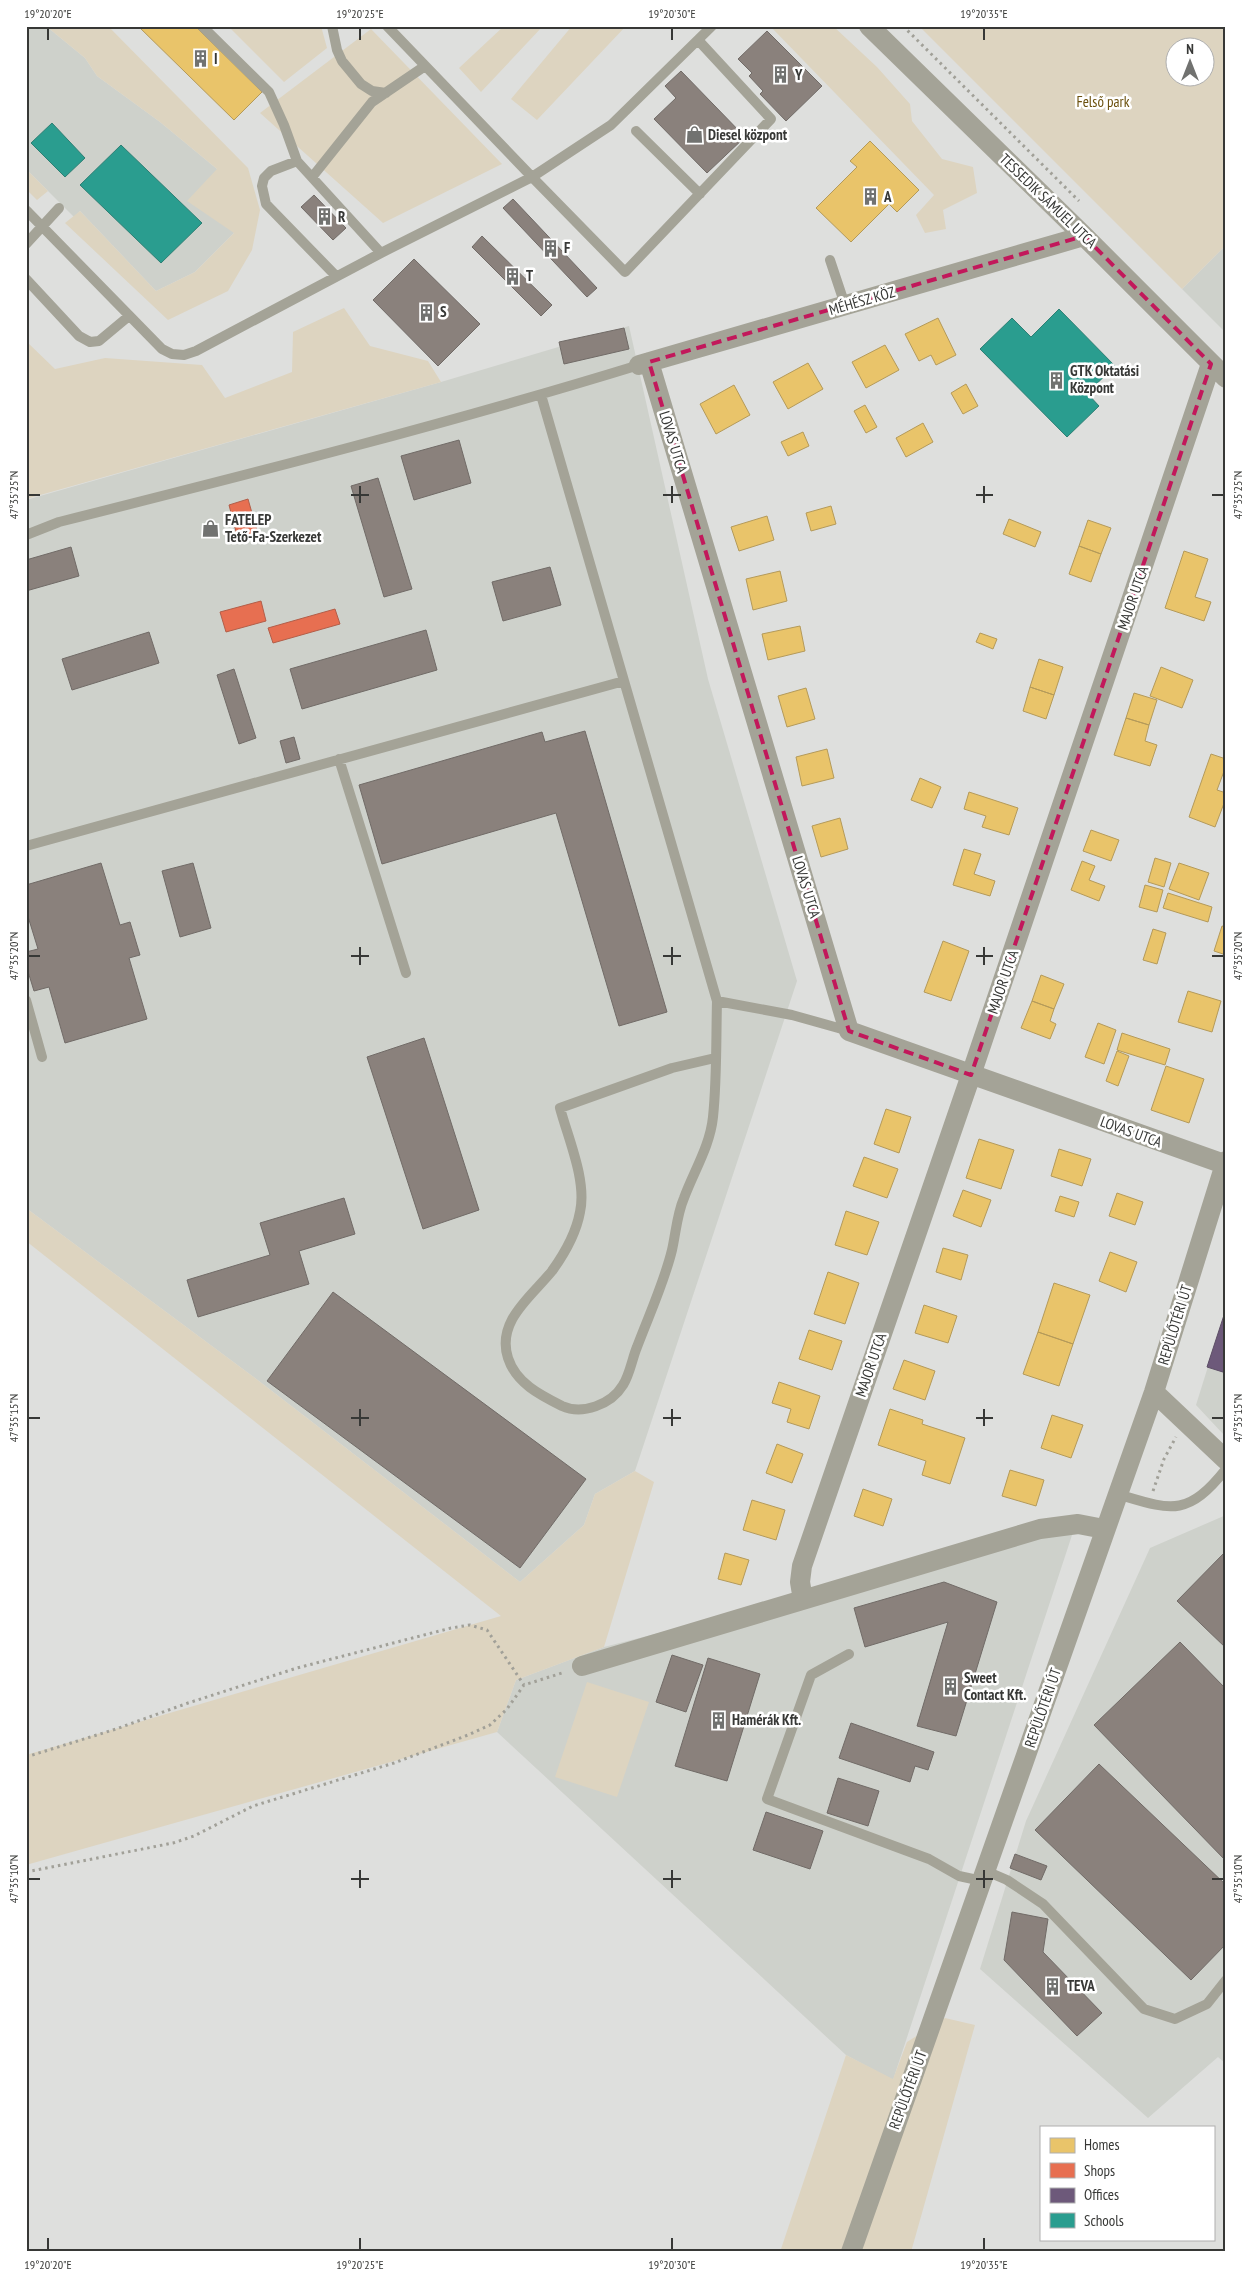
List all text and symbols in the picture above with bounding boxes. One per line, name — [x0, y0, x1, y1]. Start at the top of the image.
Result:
text: 19°20'20"E — [24, 6, 72, 21]
text: 19°20'25"E — [336, 6, 384, 21]
text: 19°20'30"E — [648, 6, 696, 21]
text: 19°20'35"E — [960, 6, 1008, 21]
north arrow — [1164, 38, 1214, 88]
text: N — [1186, 40, 1194, 58]
building icon: I — [190, 49, 210, 69]
place label: I — [214, 49, 218, 68]
building icon: Y — [771, 65, 791, 85]
place label: Y — [794, 65, 803, 84]
park label: Felső park — [1076, 92, 1130, 111]
shop icon: Diesel központ — [684, 125, 704, 145]
place label: Diesel központ — [708, 125, 788, 144]
street label: TESSEDIK SÁMUEL UTCA — [996, 149, 1102, 252]
building icon: A — [860, 187, 880, 207]
place label: A — [883, 187, 892, 206]
building icon: R — [314, 207, 334, 227]
place label: R — [338, 207, 346, 226]
building icon: F — [540, 238, 560, 258]
place label: F — [564, 238, 570, 257]
building icon: T — [502, 266, 522, 286]
place label: T — [526, 266, 533, 285]
street label: MÉHÉSZ KÖZ — [827, 282, 897, 319]
building icon: S — [416, 302, 436, 322]
place label: S — [440, 302, 447, 321]
place label: GTK Oktatási Központ — [1070, 361, 1139, 397]
building icon: GTK Oktatási Központ — [1046, 370, 1066, 390]
street label: LOVAS UTCA — [655, 409, 692, 476]
text: 47°35'25"N — [6, 471, 21, 519]
text: 47°35'25"N — [1230, 471, 1245, 519]
place label: FATELEP Tető-Fa-Szerkezet — [225, 510, 322, 546]
shop icon: FATELEP Tető-Fa-Szerkezet — [201, 519, 221, 539]
street label: MAJOR UTCA — [1113, 562, 1153, 632]
street label: LOVAS UTCA — [788, 854, 825, 921]
text: 47°35'20"N — [6, 932, 21, 980]
text: 47°35'20"N — [1230, 932, 1245, 980]
street label: MAJOR UTCA — [983, 946, 1023, 1016]
street label: LOVAS UTCA — [1098, 1112, 1165, 1152]
street label: REPÜLŐTÉRI ÚT — [1153, 1282, 1196, 1367]
street label: MAJOR UTCA — [851, 1329, 891, 1399]
text: 47°35'15"N — [6, 1394, 21, 1442]
text: 47°35'15"N — [1230, 1394, 1245, 1442]
street label: REPÜLŐTÉRI ÚT — [1020, 1665, 1065, 1750]
place label: Sweet Contact Kft. — [964, 1668, 1026, 1704]
building icon: Sweet Contact Kft. — [940, 1677, 960, 1697]
building icon: Hamérák Kft. — [708, 1710, 728, 1730]
place label: Hamérák Kft. — [732, 1710, 801, 1729]
text: 47°35'10"N — [6, 1855, 21, 1903]
text: 47°35'10"N — [1230, 1855, 1245, 1903]
building icon: TEVA — [1043, 1976, 1063, 1996]
place label: TEVA — [1067, 1976, 1095, 1995]
street label: REPÜLŐTÉRI ÚT — [884, 2047, 931, 2132]
legend — [1040, 2126, 1214, 2240]
text: Homes — [1084, 2135, 1120, 2154]
text: Shops — [1084, 2161, 1115, 2180]
text: Offices — [1084, 2185, 1119, 2204]
text: Schools — [1084, 2211, 1124, 2230]
text: 19°20'20"E — [24, 2257, 72, 2272]
text: 19°20'25"E — [336, 2257, 384, 2272]
text: 19°20'30"E — [648, 2257, 696, 2272]
text: 19°20'35"E — [960, 2257, 1008, 2272]

